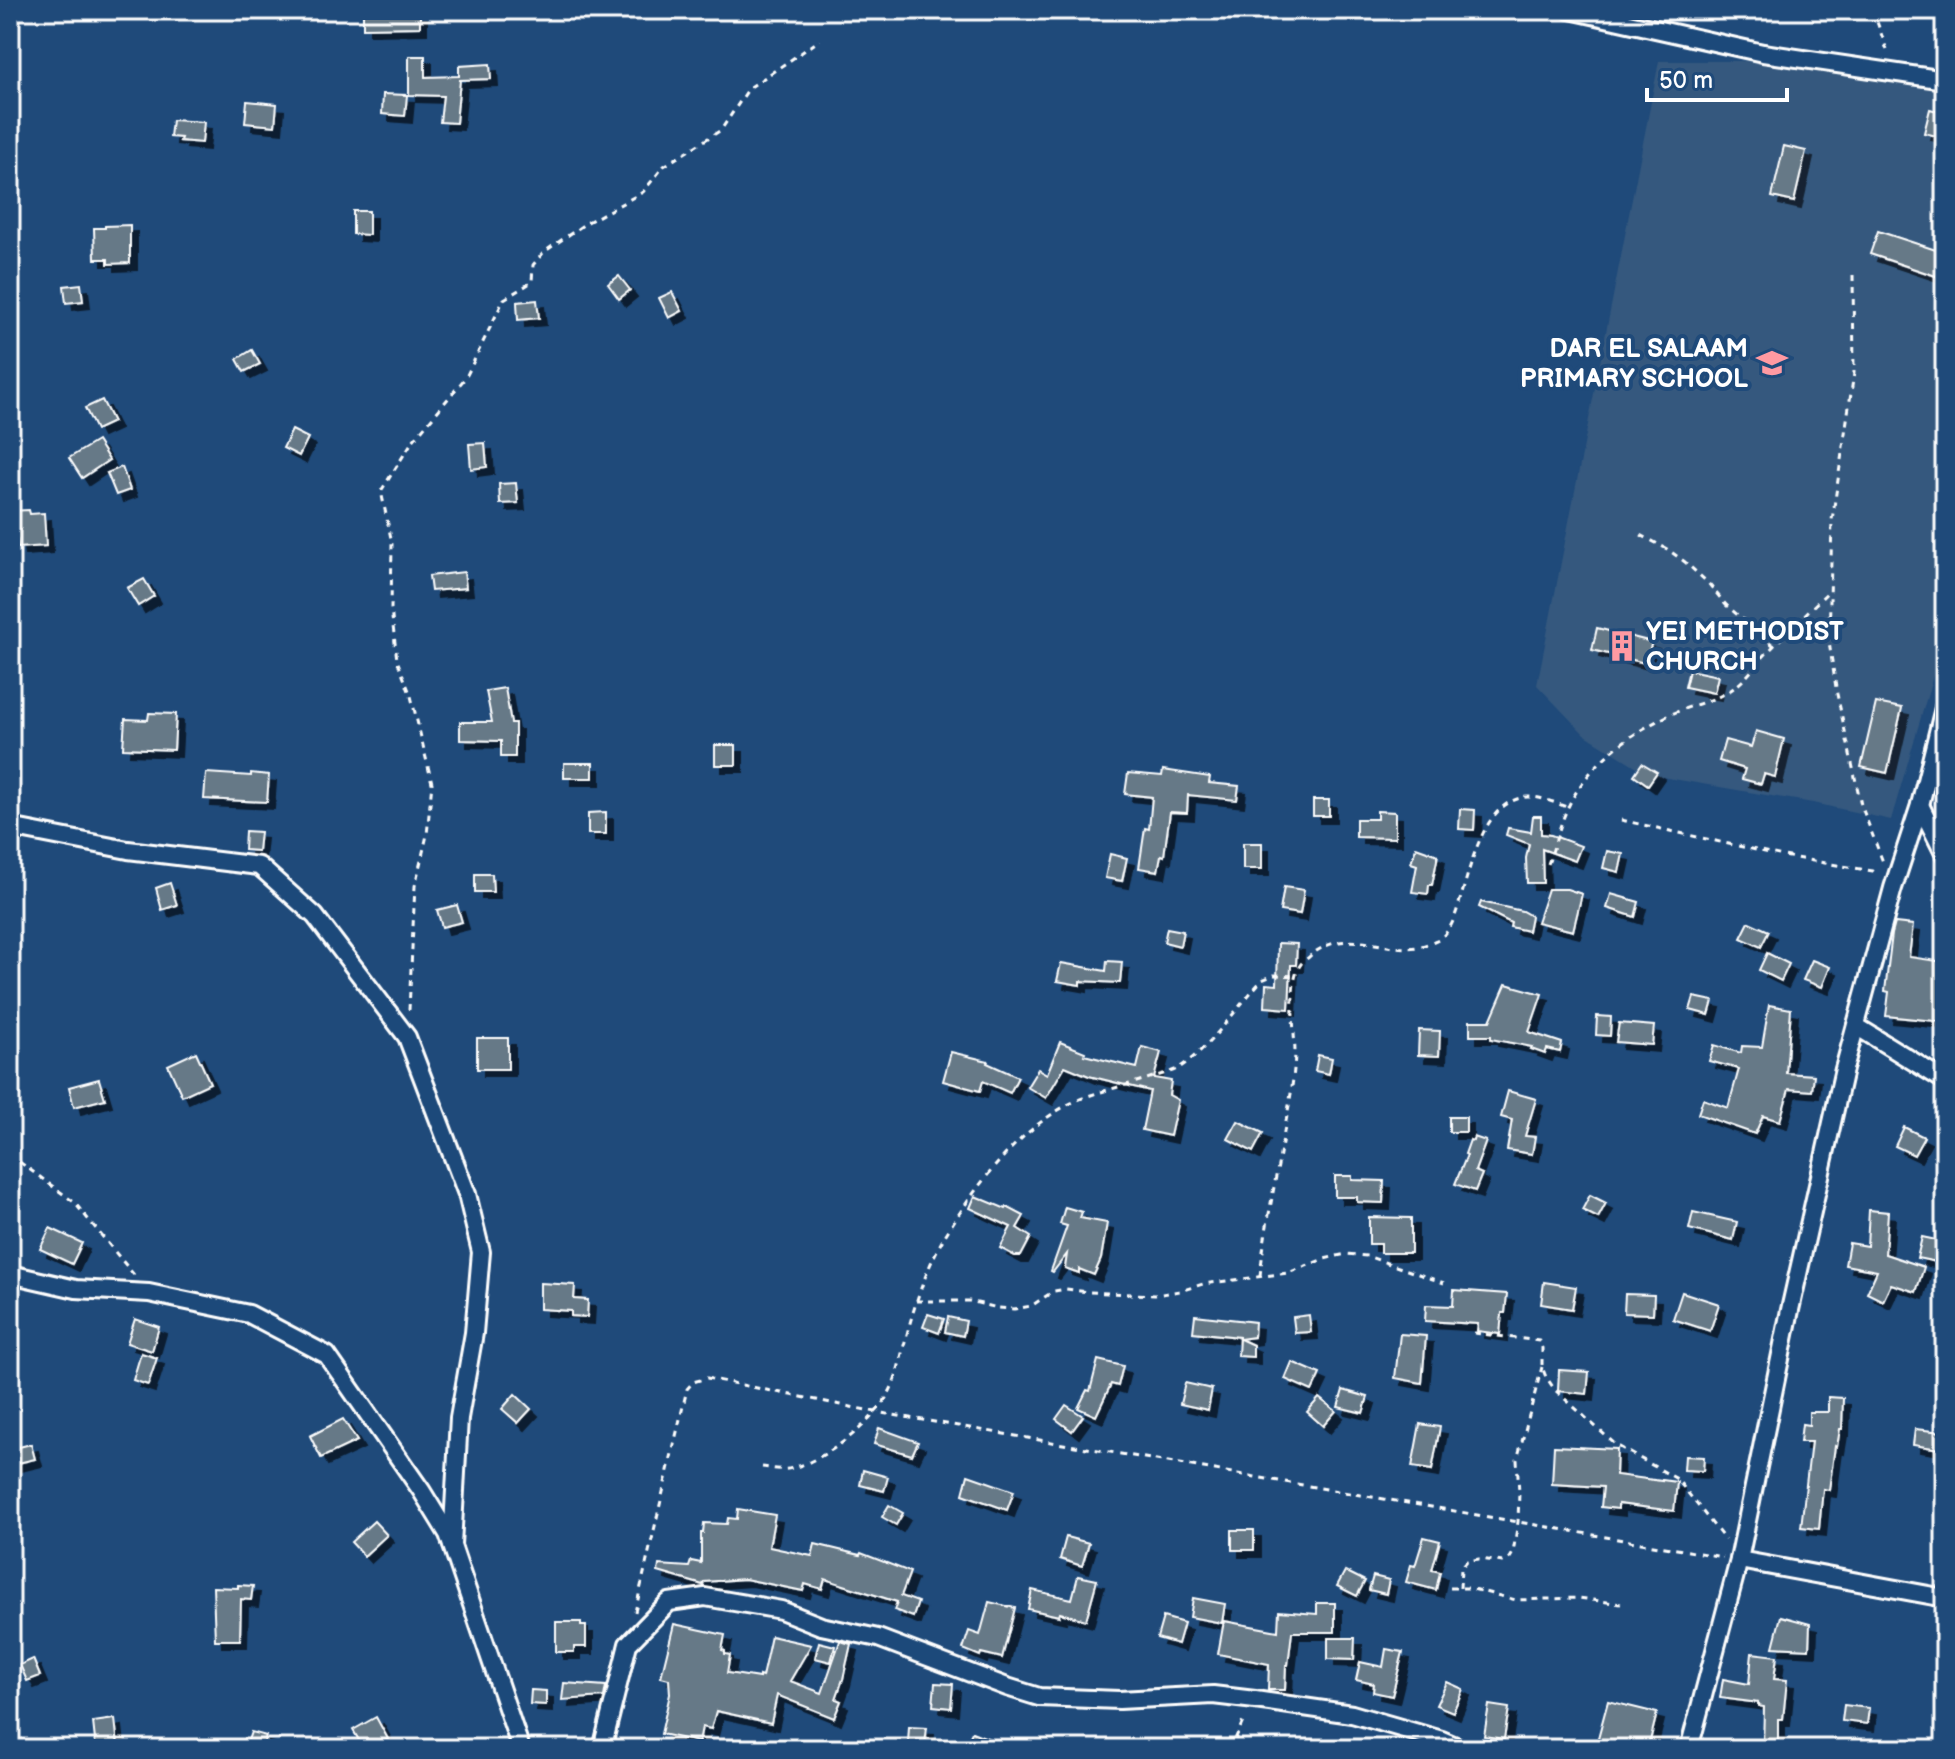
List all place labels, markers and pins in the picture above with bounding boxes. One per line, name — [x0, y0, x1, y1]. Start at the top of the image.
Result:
place label: DAR EL SALAAM PRIMARY SCHOOL — [1520, 334, 1748, 395]
school or university icon: DAR EL SALAAM PRIMARY SCHOOL — [1755, 346, 1789, 380]
place label: YEI METHODIST CHURCH — [1646, 617, 1844, 678]
building icon: YEI METHODIST CHURCH — [1605, 629, 1639, 663]

